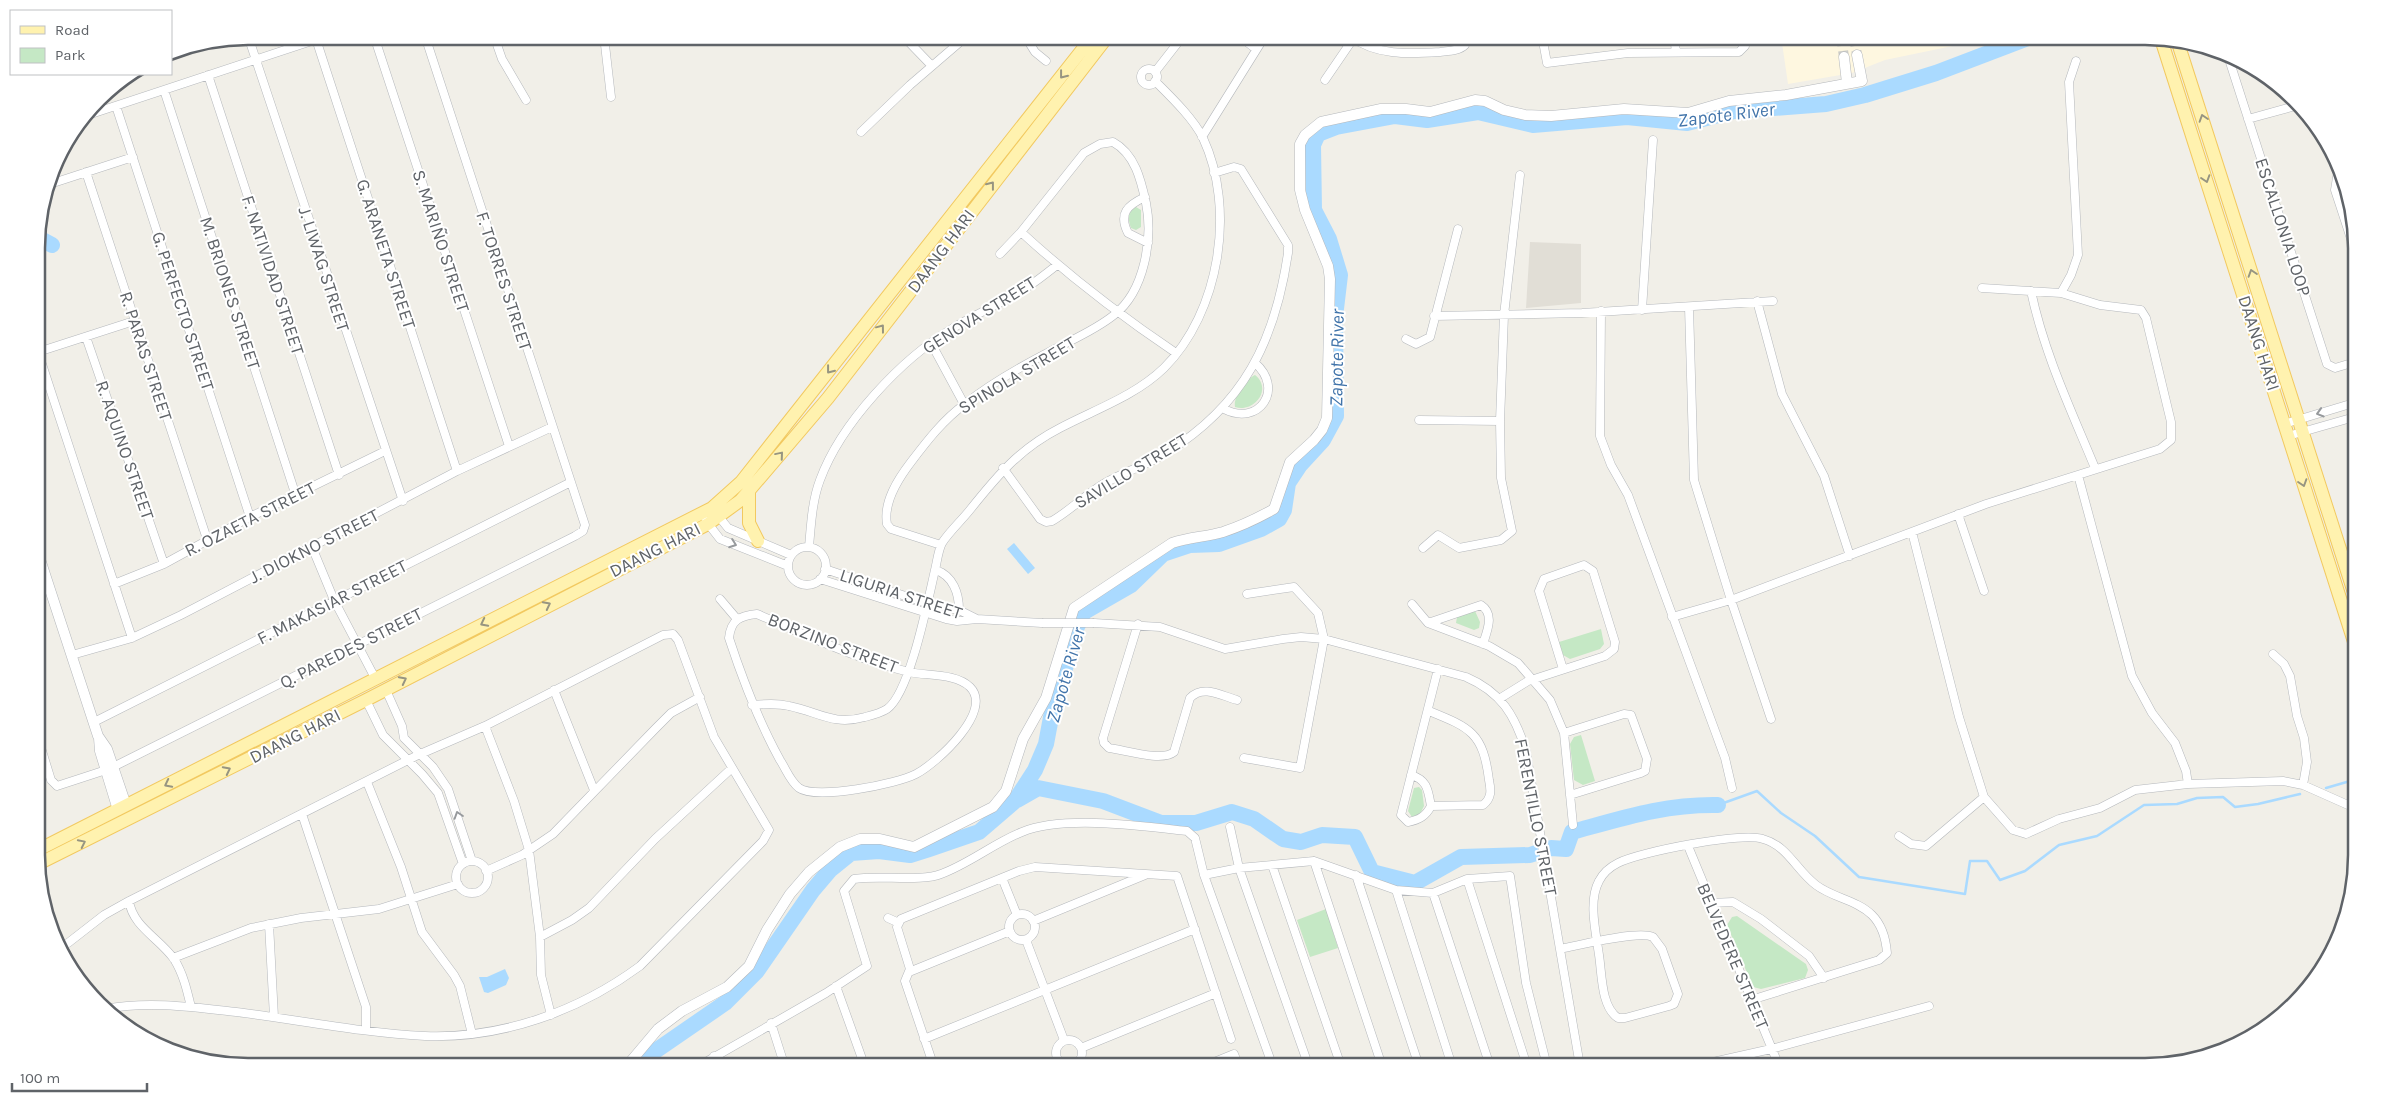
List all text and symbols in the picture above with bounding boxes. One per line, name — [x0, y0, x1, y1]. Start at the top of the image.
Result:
legend — [10, 10, 172, 75]
text: Road — [55, 21, 90, 39]
text: Park — [55, 46, 85, 64]
one-way arrow — [1060, 69, 1069, 78]
water label: Zapote River — [1676, 98, 1778, 132]
one-way arrow — [2198, 115, 2208, 123]
street label: ESCALLONIA LOOP — [2250, 155, 2316, 299]
street label: S. MARIÑO STREET — [408, 167, 474, 315]
one-way arrow — [2201, 174, 2211, 182]
street label: G. ARANETA STREET — [351, 176, 421, 332]
one-way arrow — [985, 182, 993, 191]
street label: F. NATIVIDAD STREET — [237, 192, 309, 358]
street label: J. LIWAG STREET — [293, 204, 355, 334]
street label: DAANG HARI — [902, 205, 980, 297]
street label: F. TORRES STREET — [471, 209, 537, 353]
street label: M. BRIONES STREET — [195, 214, 265, 372]
street label: G. PERFECTO STREET — [147, 229, 219, 393]
one-way arrow — [2248, 269, 2258, 278]
street label: GENOVA STREET — [918, 271, 1040, 359]
street label: R. PARAS STREET — [115, 289, 177, 423]
street label: DAANG HARI — [2233, 292, 2285, 394]
water label: Zapote River — [1325, 307, 1349, 407]
one-way arrow — [876, 325, 884, 334]
street label: SPINOLA STREET — [954, 331, 1080, 419]
one-way arrow — [827, 364, 835, 373]
street label: R. AQUINO STREET — [91, 378, 159, 522]
one-way arrow — [2316, 408, 2324, 418]
street label: SAVILLO STREET — [1070, 428, 1192, 514]
one-way arrow — [774, 452, 783, 461]
street label: R. OZAETA STREET — [181, 476, 319, 562]
one-way arrow — [2298, 478, 2308, 486]
street label: J. DIOKNO STREET — [245, 504, 383, 588]
street label: DAANG HARI — [606, 518, 704, 582]
one-way arrow — [728, 538, 737, 548]
street label: F. MAKASIAR STREET — [253, 555, 411, 649]
street label: LIGURIA STREET — [837, 564, 965, 624]
one-way arrow — [542, 601, 551, 611]
street label: Q. PAREDES STREET — [276, 602, 426, 694]
street label: BORZINO STREET — [765, 608, 901, 678]
one-way arrow — [481, 617, 490, 627]
water label: Zapote River — [1042, 624, 1090, 725]
one-way arrow — [398, 676, 407, 686]
street label: DAANG HARI — [246, 704, 344, 768]
street label: FERENTILLO STREET — [1510, 736, 1562, 898]
one-way arrow — [222, 765, 231, 776]
one-way arrow — [164, 778, 173, 788]
one-way arrow — [453, 811, 463, 820]
one-way arrow — [77, 838, 86, 849]
street label: BELVEDERE STREET — [1692, 880, 1774, 1032]
scale bar — [12, 1060, 148, 1092]
text: 100 m — [20, 1069, 60, 1087]

